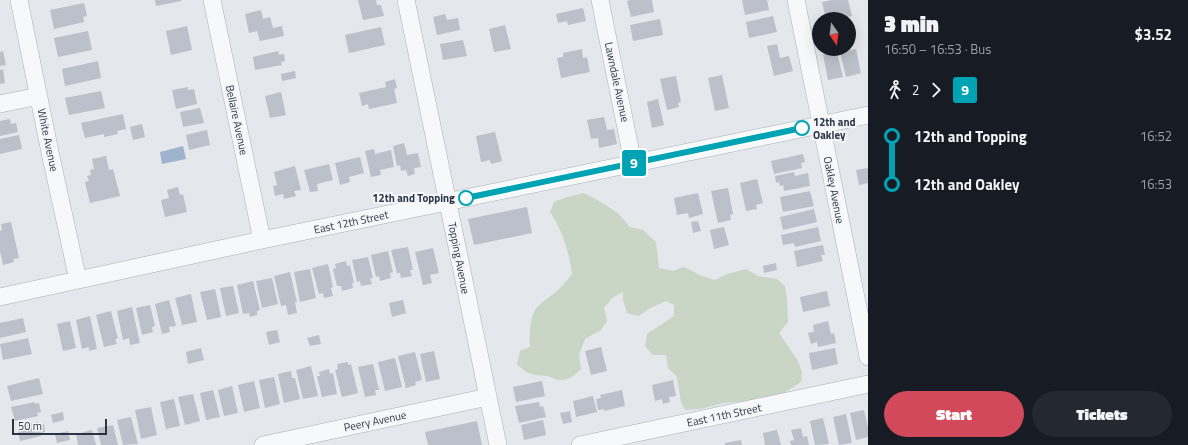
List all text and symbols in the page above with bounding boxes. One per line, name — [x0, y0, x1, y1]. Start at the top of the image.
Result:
text: 3 min — [884, 7, 939, 41]
north arrow — [812, 12, 856, 56]
map controls — [812, 12, 856, 56]
text: $3.52 — [1135, 23, 1172, 46]
text: 16:50 – 16:53 · Bus — [884, 39, 991, 59]
street label: Lawndale Avenue — [601, 41, 633, 124]
icon: walk — [884, 79, 906, 101]
icon: forward — [925, 79, 947, 101]
text: 9 — [961, 79, 969, 100]
text: 2 — [912, 80, 919, 100]
street label: Bellaire Avenue — [222, 83, 252, 157]
street label: White Avenue — [33, 107, 63, 174]
place label: 12th and Oakley — [813, 114, 856, 143]
marker: 12th and Oakley — [794, 120, 810, 136]
text: 12th and Topping — [914, 125, 1027, 148]
text: 16:52 — [1140, 126, 1172, 146]
line badge: 9 — [621, 150, 647, 176]
text: 9 — [630, 152, 638, 173]
street label: Oakley Avenue — [820, 155, 848, 225]
text: 12th and Oakley — [914, 173, 1020, 196]
text: 16:53 — [1140, 174, 1172, 194]
place label: 12th and Topping — [372, 190, 455, 206]
marker: 12th and Topping — [458, 190, 474, 206]
street label: East 12th Street — [312, 206, 390, 238]
street label: Topping Avenue — [444, 221, 474, 296]
button: Start — [884, 391, 1024, 437]
button: Tickets — [1032, 391, 1172, 437]
street label: East 11th Street — [685, 399, 763, 431]
street label: Peery Avenue — [342, 406, 408, 435]
scale bar — [12, 417, 107, 436]
text: 50 m — [18, 418, 42, 434]

